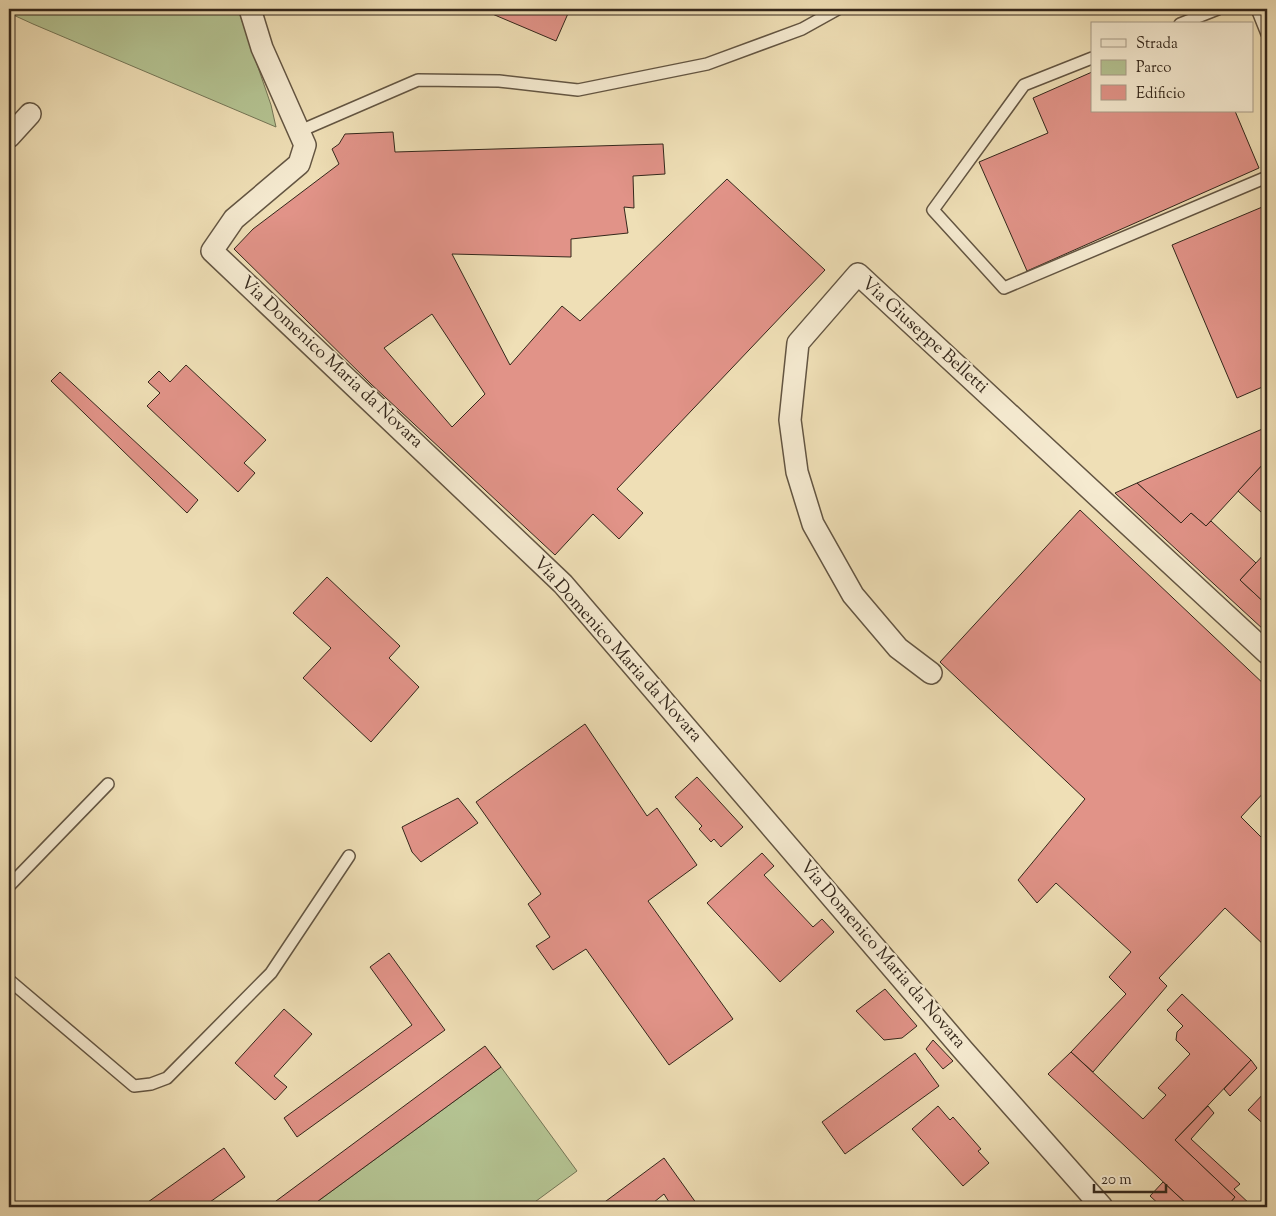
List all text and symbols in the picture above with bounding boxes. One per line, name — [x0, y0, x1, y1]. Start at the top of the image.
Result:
legend — [1091, 22, 1254, 112]
text: Strada — [1136, 34, 1178, 55]
text: Parco — [1136, 58, 1172, 79]
text: Edificio — [1136, 84, 1185, 105]
street label: Via Domenico Maria da Novara — [234, 271, 428, 455]
street label: Via Giuseppe Belletti — [855, 272, 993, 400]
street label: Via Domenico Maria da Novara — [526, 551, 708, 749]
street label: Via Domenico Maria da Novara — [793, 855, 971, 1055]
scale bar — [1094, 1161, 1166, 1193]
text: 20 m — [1101, 1170, 1132, 1191]

